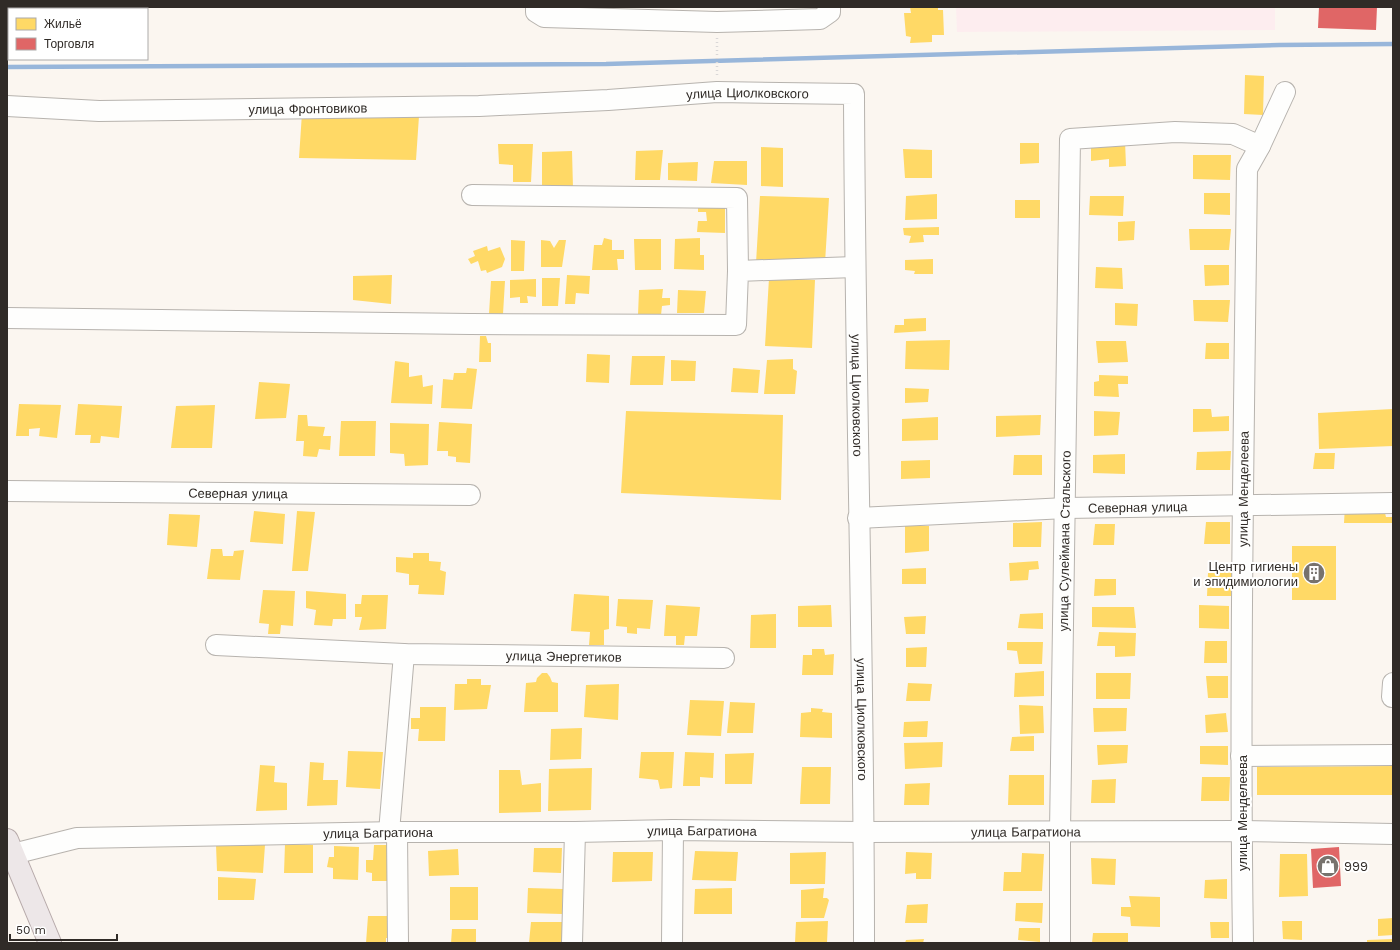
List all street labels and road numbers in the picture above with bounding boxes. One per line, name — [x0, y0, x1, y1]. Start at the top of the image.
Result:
street label: улица Циолковского — [686, 85, 809, 102]
street label: улица Фронтовиков — [248, 100, 368, 117]
street label: улица Циолковского — [848, 334, 865, 457]
street label: улица Менделеева — [1235, 430, 1252, 547]
street label: улица Сулеймана Стальского — [1056, 450, 1074, 632]
street label: Северная улица — [188, 486, 289, 501]
street label: Северная улица — [1088, 499, 1188, 516]
street label: улица Энергетиков — [506, 648, 622, 665]
street label: улица Циолковского — [854, 658, 870, 781]
street label: улица Менделеева — [1235, 754, 1250, 871]
street label: улица Багратиона — [647, 823, 758, 839]
street label: улица Багратиона — [971, 824, 1082, 840]
street label: улица Багратиона — [323, 825, 434, 841]

